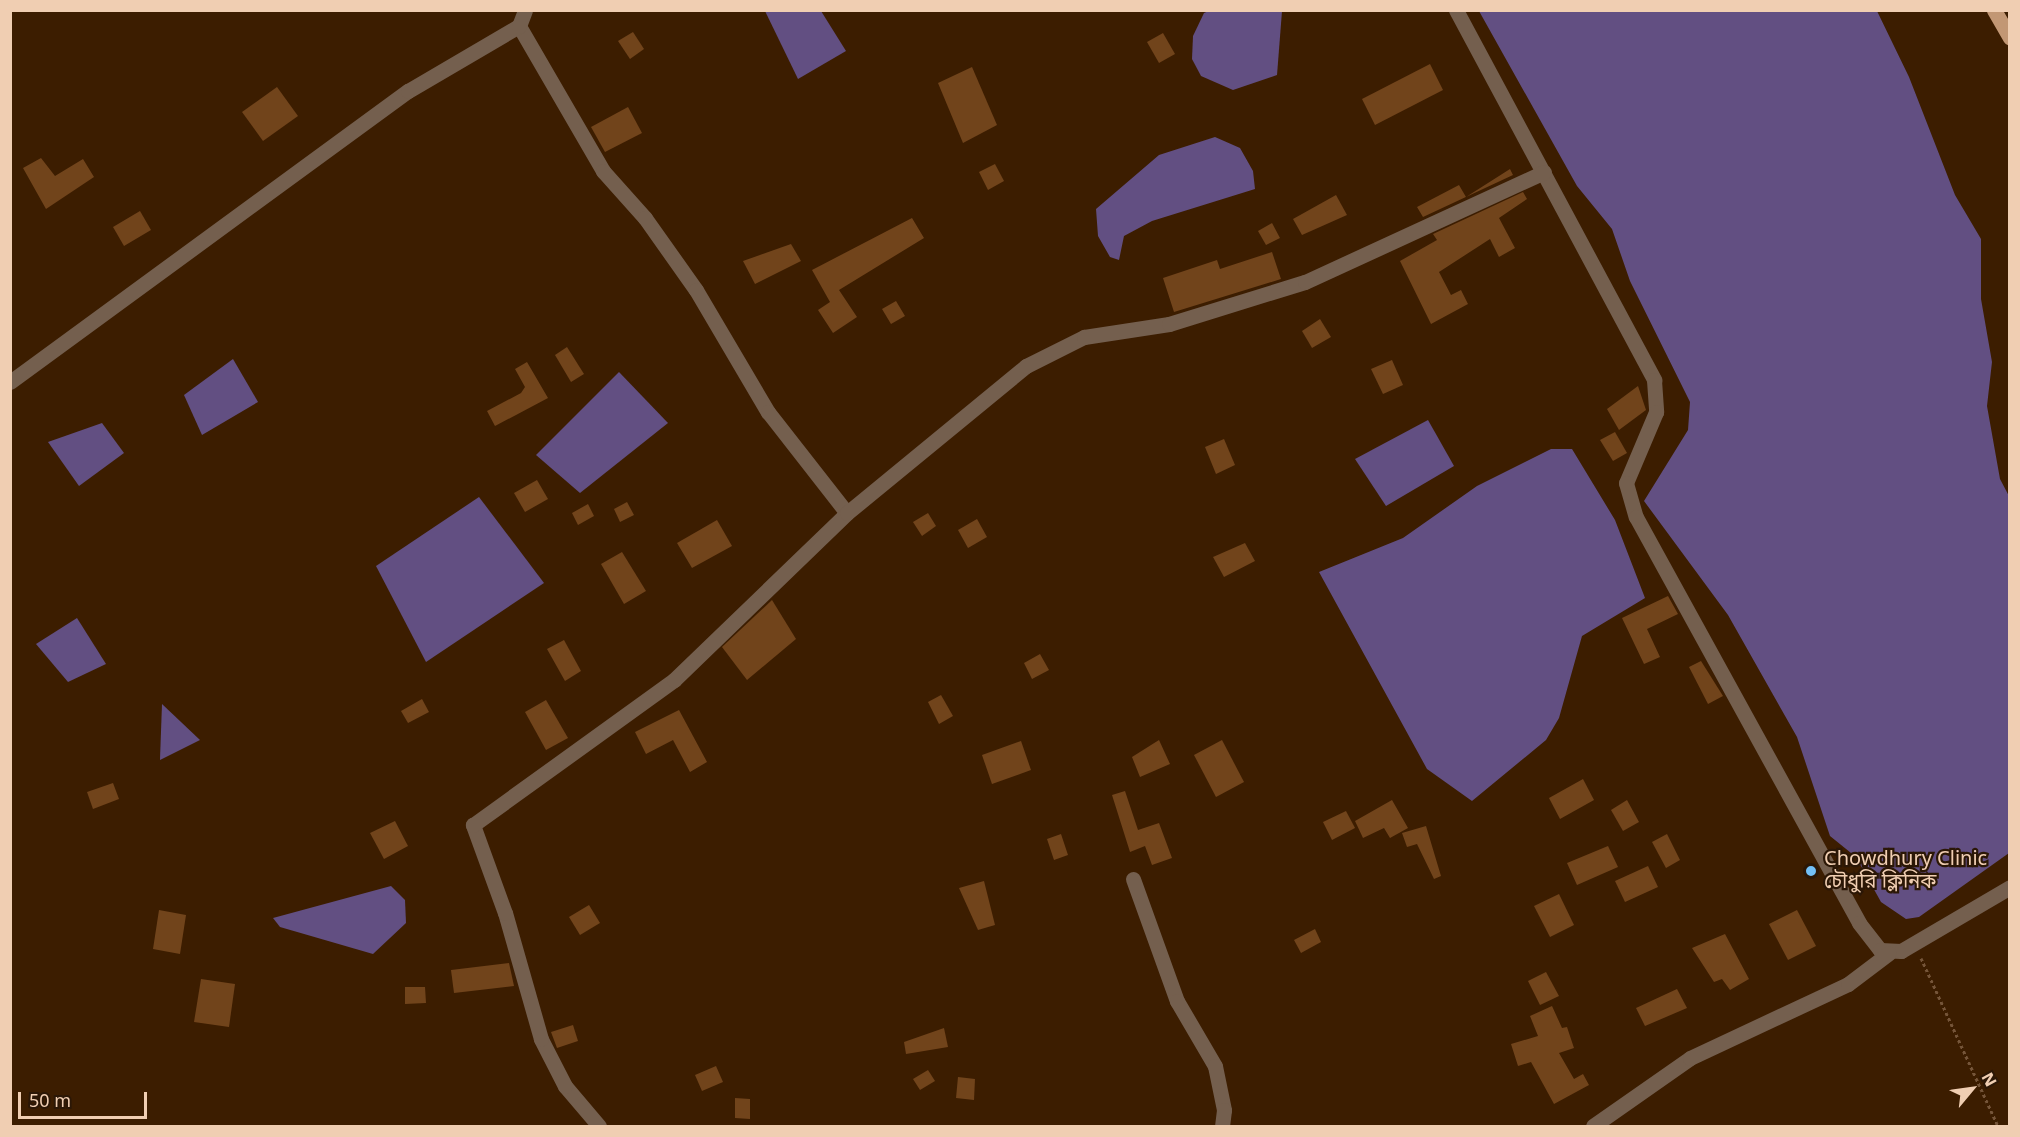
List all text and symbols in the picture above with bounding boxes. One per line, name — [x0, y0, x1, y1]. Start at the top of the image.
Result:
place label: Chowdhury Clinic চৌধুরি ক্লিনিক — [1824, 848, 1987, 895]
marker: Chowdhury Clinic চৌধুরি ক্লিনিক — [1802, 862, 1820, 880]
north arrow — [1942, 1059, 2002, 1119]
text: N — [1975, 1069, 2001, 1091]
scale bar — [21, 1080, 150, 1118]
text: 50 m — [29, 1090, 71, 1114]

